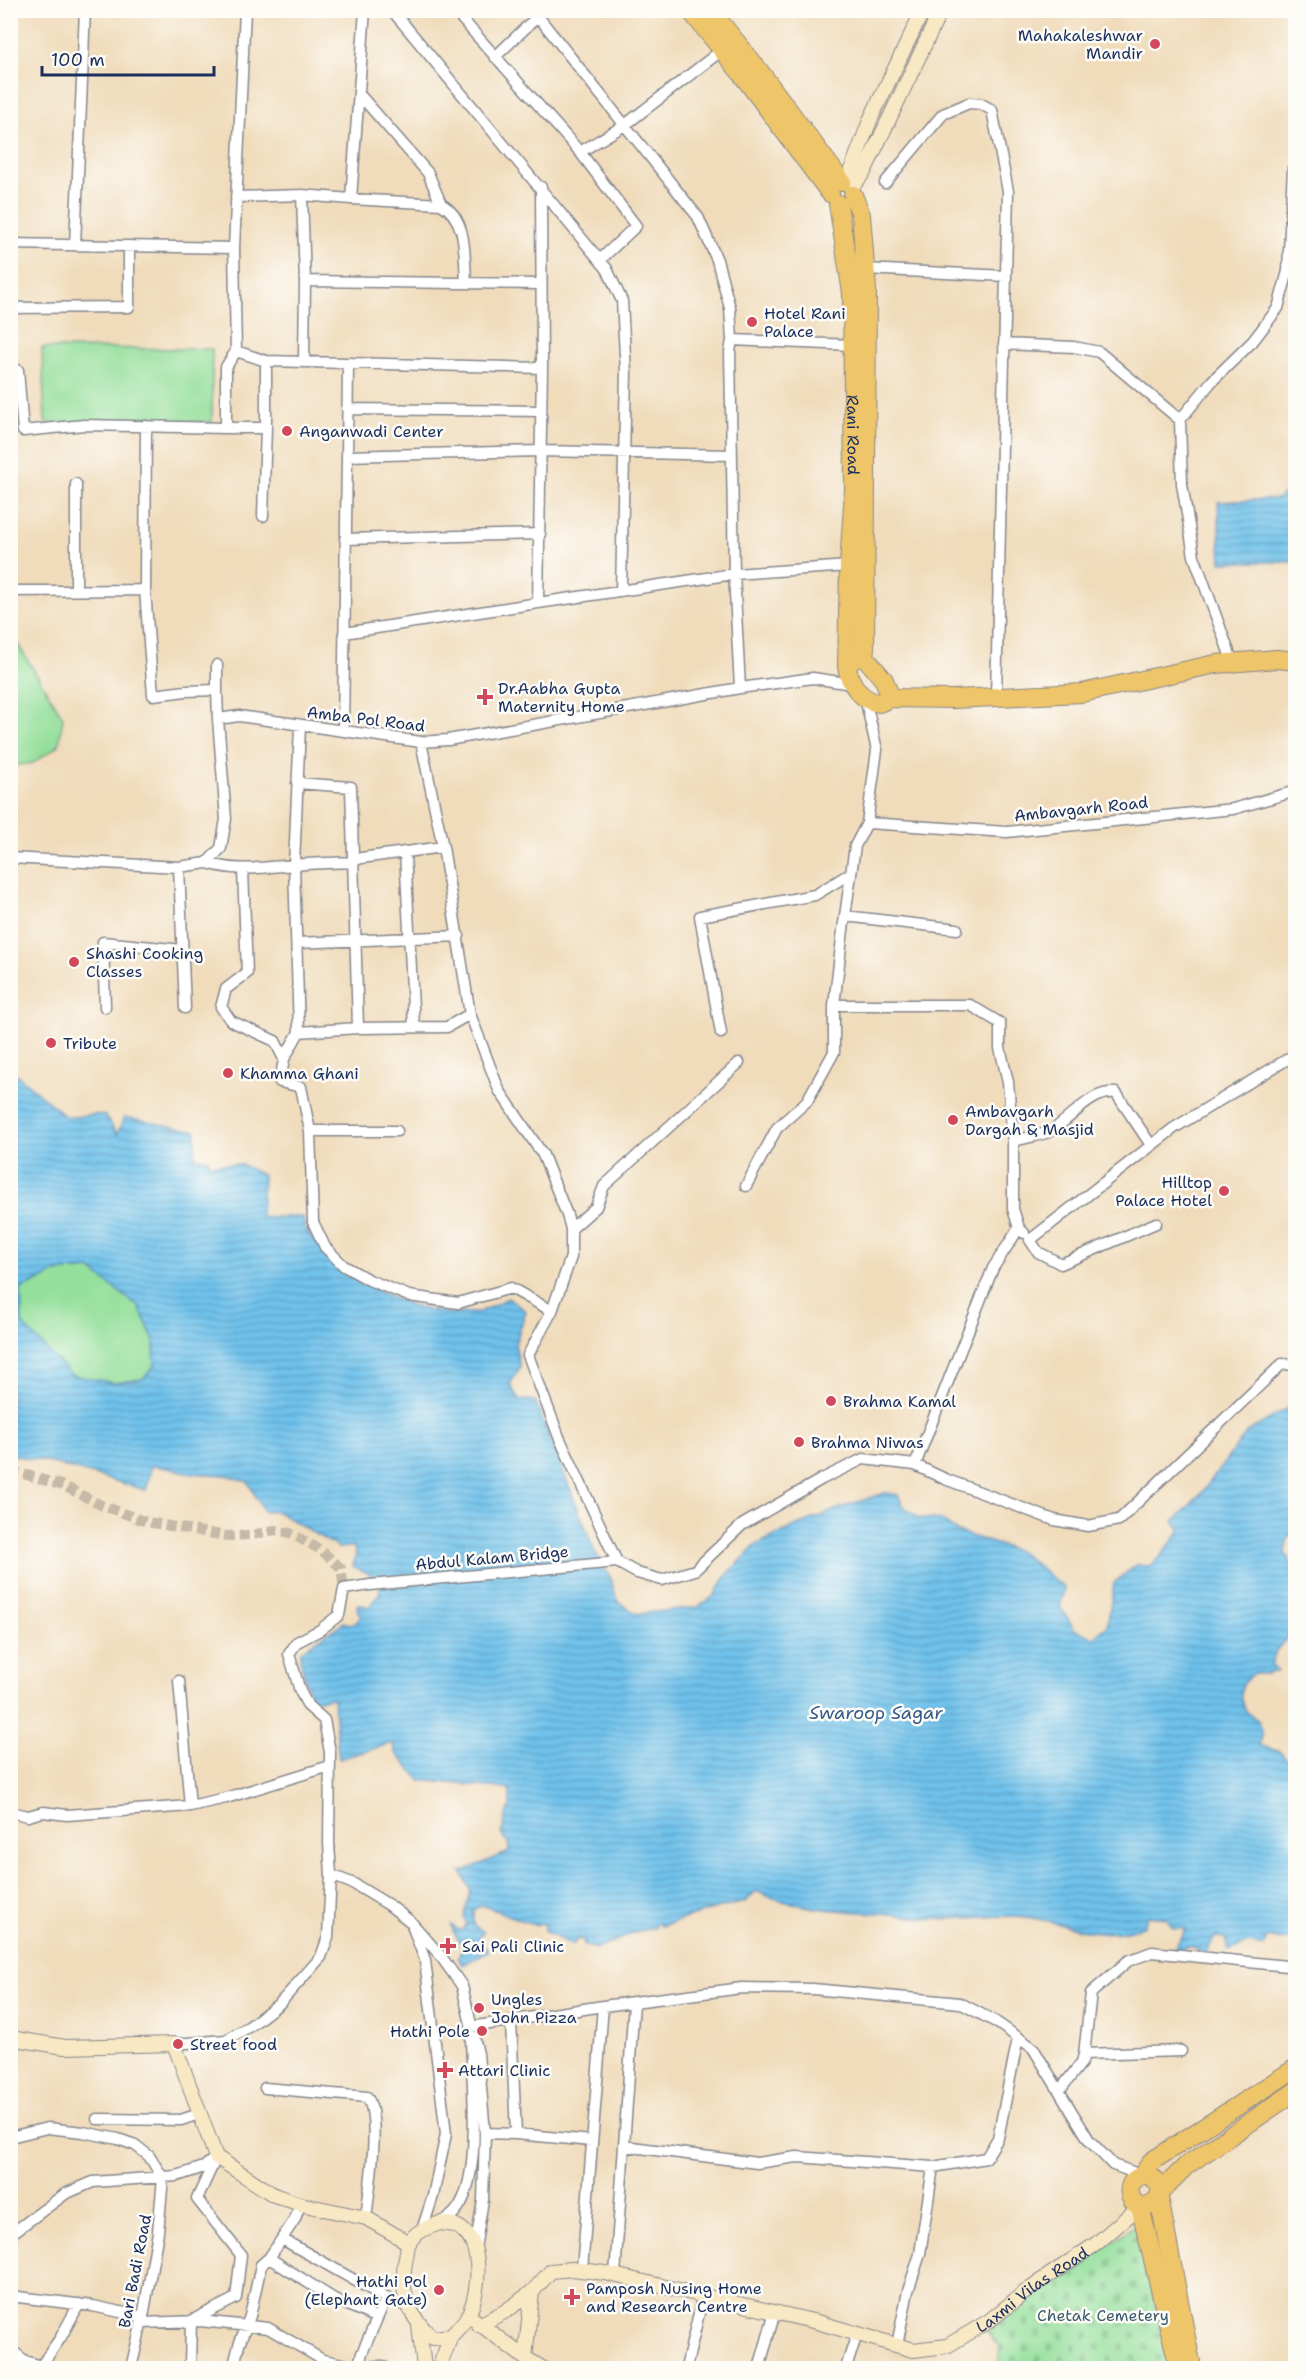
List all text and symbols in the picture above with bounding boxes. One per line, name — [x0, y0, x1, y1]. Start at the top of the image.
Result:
place label: Mahakaleshwar Mandir — [1018, 25, 1143, 64]
marker: Mahakaleshwar Mandir — [1148, 37, 1162, 51]
scale bar — [42, 39, 214, 77]
text: 100 m — [51, 48, 105, 72]
place label: Hotel Rani Palace — [764, 303, 846, 342]
marker: Hotel Rani Palace — [745, 315, 759, 329]
street label: Rani Road — [843, 395, 864, 475]
place label: Anganwadi Center — [299, 421, 444, 442]
marker: Anganwadi Center — [280, 424, 294, 438]
place label: Dr.Aabha Gupta Maternity Home — [498, 678, 625, 717]
marker: Dr.Aabha Gupta Maternity Home — [476, 688, 494, 706]
street label: Amba Pol Road — [306, 701, 426, 737]
street label: Ambavgarh Road — [1013, 792, 1149, 826]
place label: Shashi Cooking Classes — [86, 943, 203, 982]
marker: Shashi Cooking Classes — [67, 955, 81, 969]
place label: Tribute — [63, 1033, 117, 1054]
marker: Tribute — [44, 1036, 58, 1050]
place label: Khamma Ghani — [240, 1063, 359, 1084]
marker: Khamma Ghani — [221, 1066, 235, 1080]
place label: Ambavgarh Dargah & Masjid — [965, 1101, 1094, 1140]
marker: Ambavgarh Dargah & Masjid — [946, 1113, 960, 1127]
place label: Hilltop Palace Hotel — [1115, 1172, 1212, 1211]
marker: Hilltop Palace Hotel — [1217, 1184, 1231, 1198]
place label: Brahma Kamal — [843, 1391, 956, 1412]
marker: Brahma Kamal — [824, 1394, 838, 1408]
place label: Brahma Niwas — [811, 1432, 924, 1453]
marker: Brahma Niwas — [792, 1435, 806, 1449]
street label: Abdul Kalam Bridge — [414, 1541, 570, 1575]
water label: Swaroop Sagar — [809, 1701, 943, 1725]
place label: Sai Pali Clinic — [462, 1936, 564, 1957]
marker: Sai Pali Clinic — [439, 1937, 457, 1955]
place label: Ungles John Pizza — [491, 1989, 577, 2028]
marker: Ungles John Pizza — [472, 2001, 486, 2015]
place label: Hathi Pole — [390, 2021, 470, 2042]
marker: Hathi Pole — [475, 2024, 489, 2038]
place label: Street food — [190, 2034, 277, 2055]
marker: Street food — [171, 2037, 185, 2051]
place label: Attari Clinic — [458, 2060, 550, 2081]
marker: Attari Clinic — [436, 2061, 454, 2079]
street label: Bari Badi Road — [114, 2212, 156, 2330]
street label: Laxmi Vilas Road — [972, 2242, 1092, 2337]
place label: Hathi Pol (Elephant Gate) — [304, 2271, 427, 2310]
place label: Pamposh Nusing Home and Research Centre — [586, 2278, 762, 2317]
marker: Hathi Pol (Elephant Gate) — [432, 2283, 446, 2297]
marker: Pamposh Nusing Home and Research Centre — [563, 2288, 581, 2306]
park label: Chetak Cemetery — [1037, 2305, 1169, 2326]

